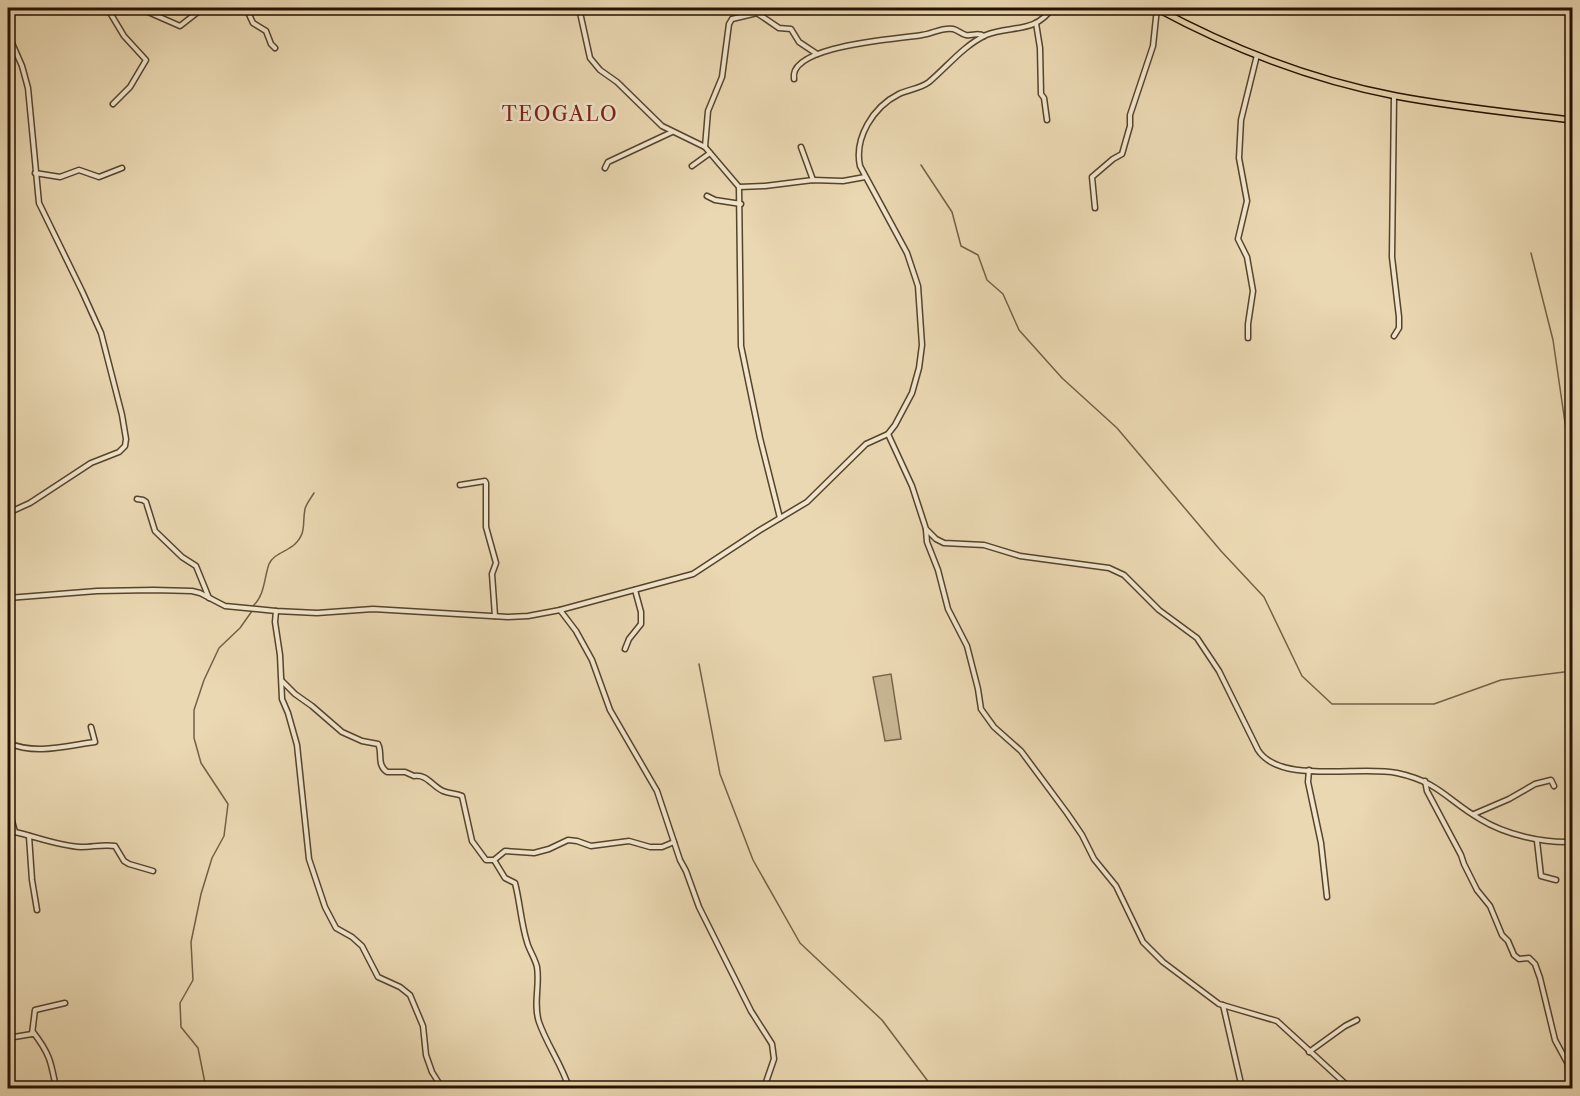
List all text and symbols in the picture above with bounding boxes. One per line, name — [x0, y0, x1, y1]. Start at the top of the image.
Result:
district label: TEOGALO — [502, 102, 618, 126]

